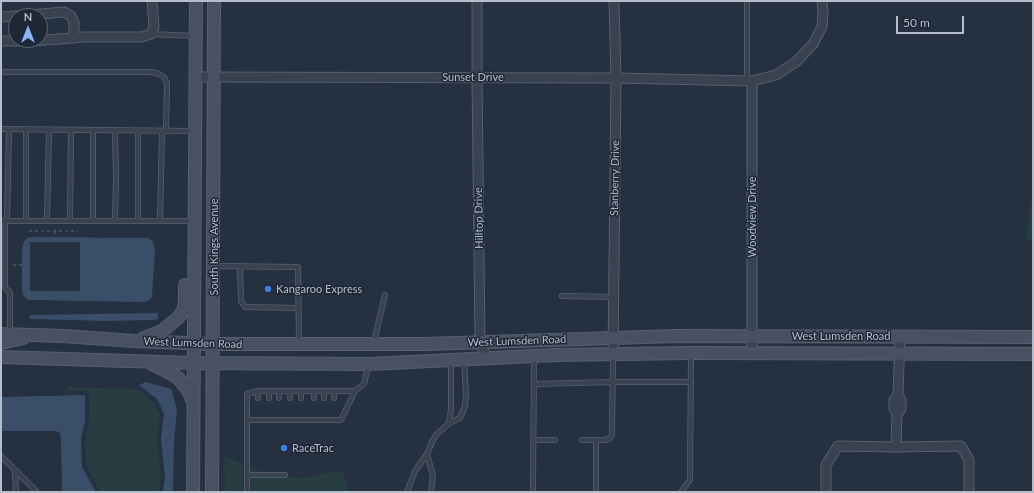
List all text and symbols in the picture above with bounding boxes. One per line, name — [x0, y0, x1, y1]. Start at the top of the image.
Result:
north arrow — [8, 8, 48, 48]
scale bar — [898, 8, 966, 34]
text: N — [24, 10, 32, 23]
text: 50 m — [903, 15, 930, 30]
street label: Sunset Drive — [442, 70, 504, 84]
street label: Stanberry Drive — [608, 140, 622, 216]
street label: Woodview Drive — [745, 176, 759, 258]
street label: Hilltop Drive — [472, 187, 486, 249]
street label: South Kings Avenue — [207, 199, 221, 295]
place label: Kangaroo Express — [276, 282, 362, 296]
marker: Kangaroo Express — [263, 284, 273, 294]
street label: West Lumsden Road — [792, 329, 890, 343]
street label: West Lumsden Road — [467, 333, 567, 349]
street label: West Lumsden Road — [143, 335, 243, 351]
place label: RaceTrac — [292, 441, 334, 455]
marker: RaceTrac — [279, 443, 289, 453]

